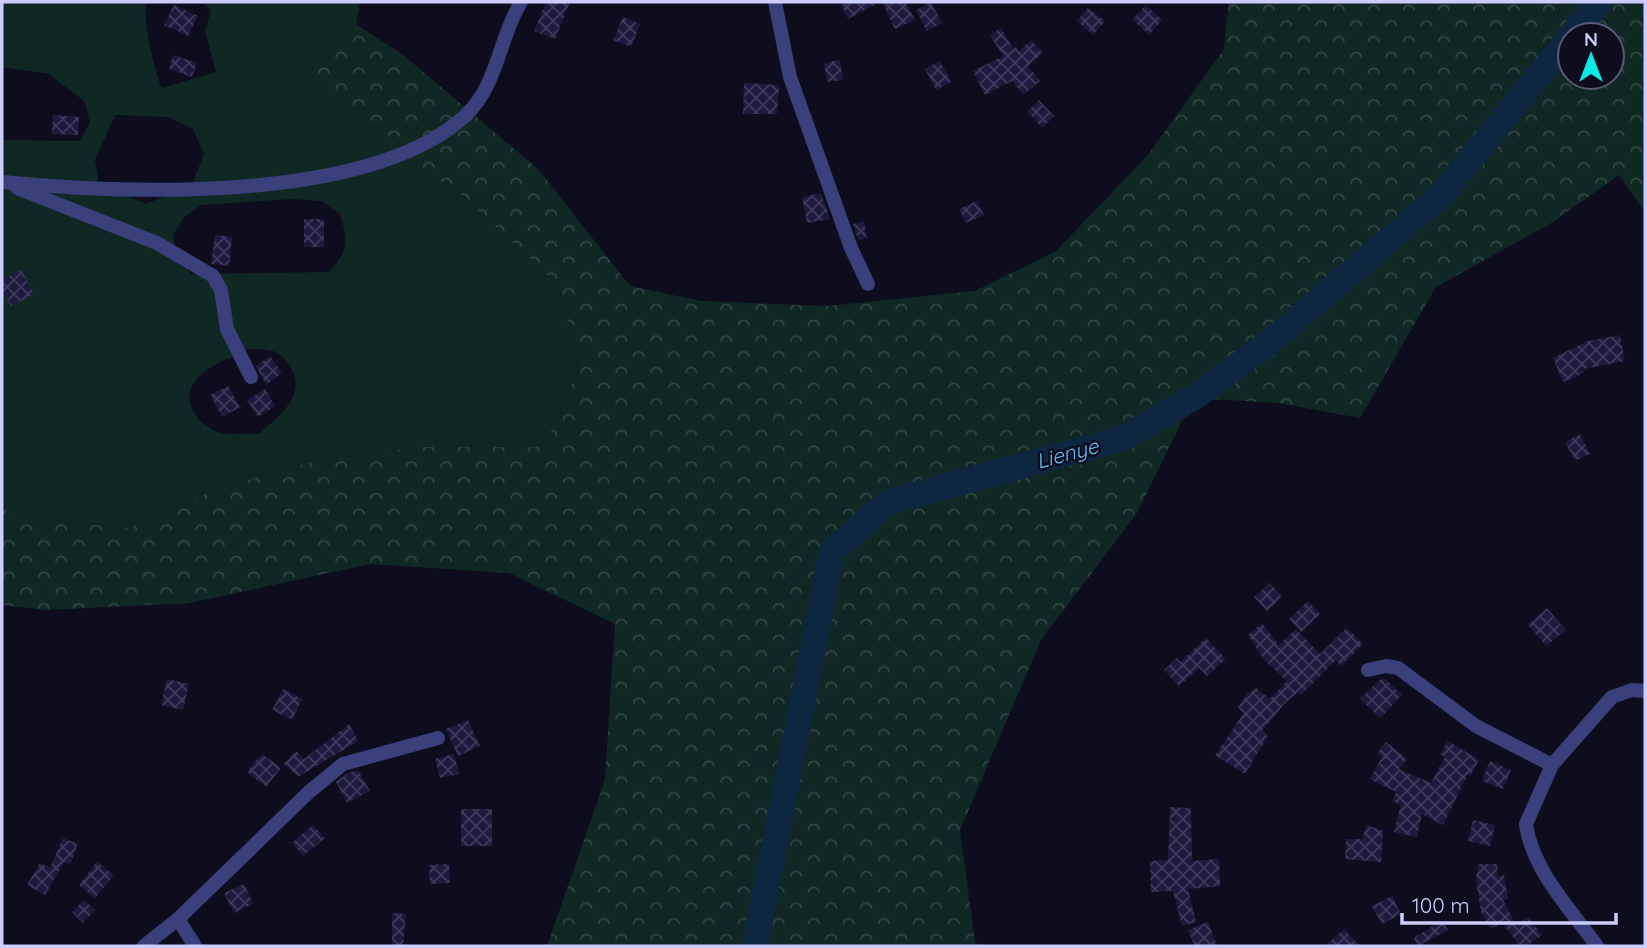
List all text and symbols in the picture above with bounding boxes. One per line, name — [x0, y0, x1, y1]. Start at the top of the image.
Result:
north arrow — [1556, 21, 1626, 91]
text: N — [1584, 27, 1598, 51]
water label: Lienye — [1033, 432, 1102, 474]
scale bar — [1402, 881, 1616, 925]
text: 100 m — [1412, 892, 1470, 918]

